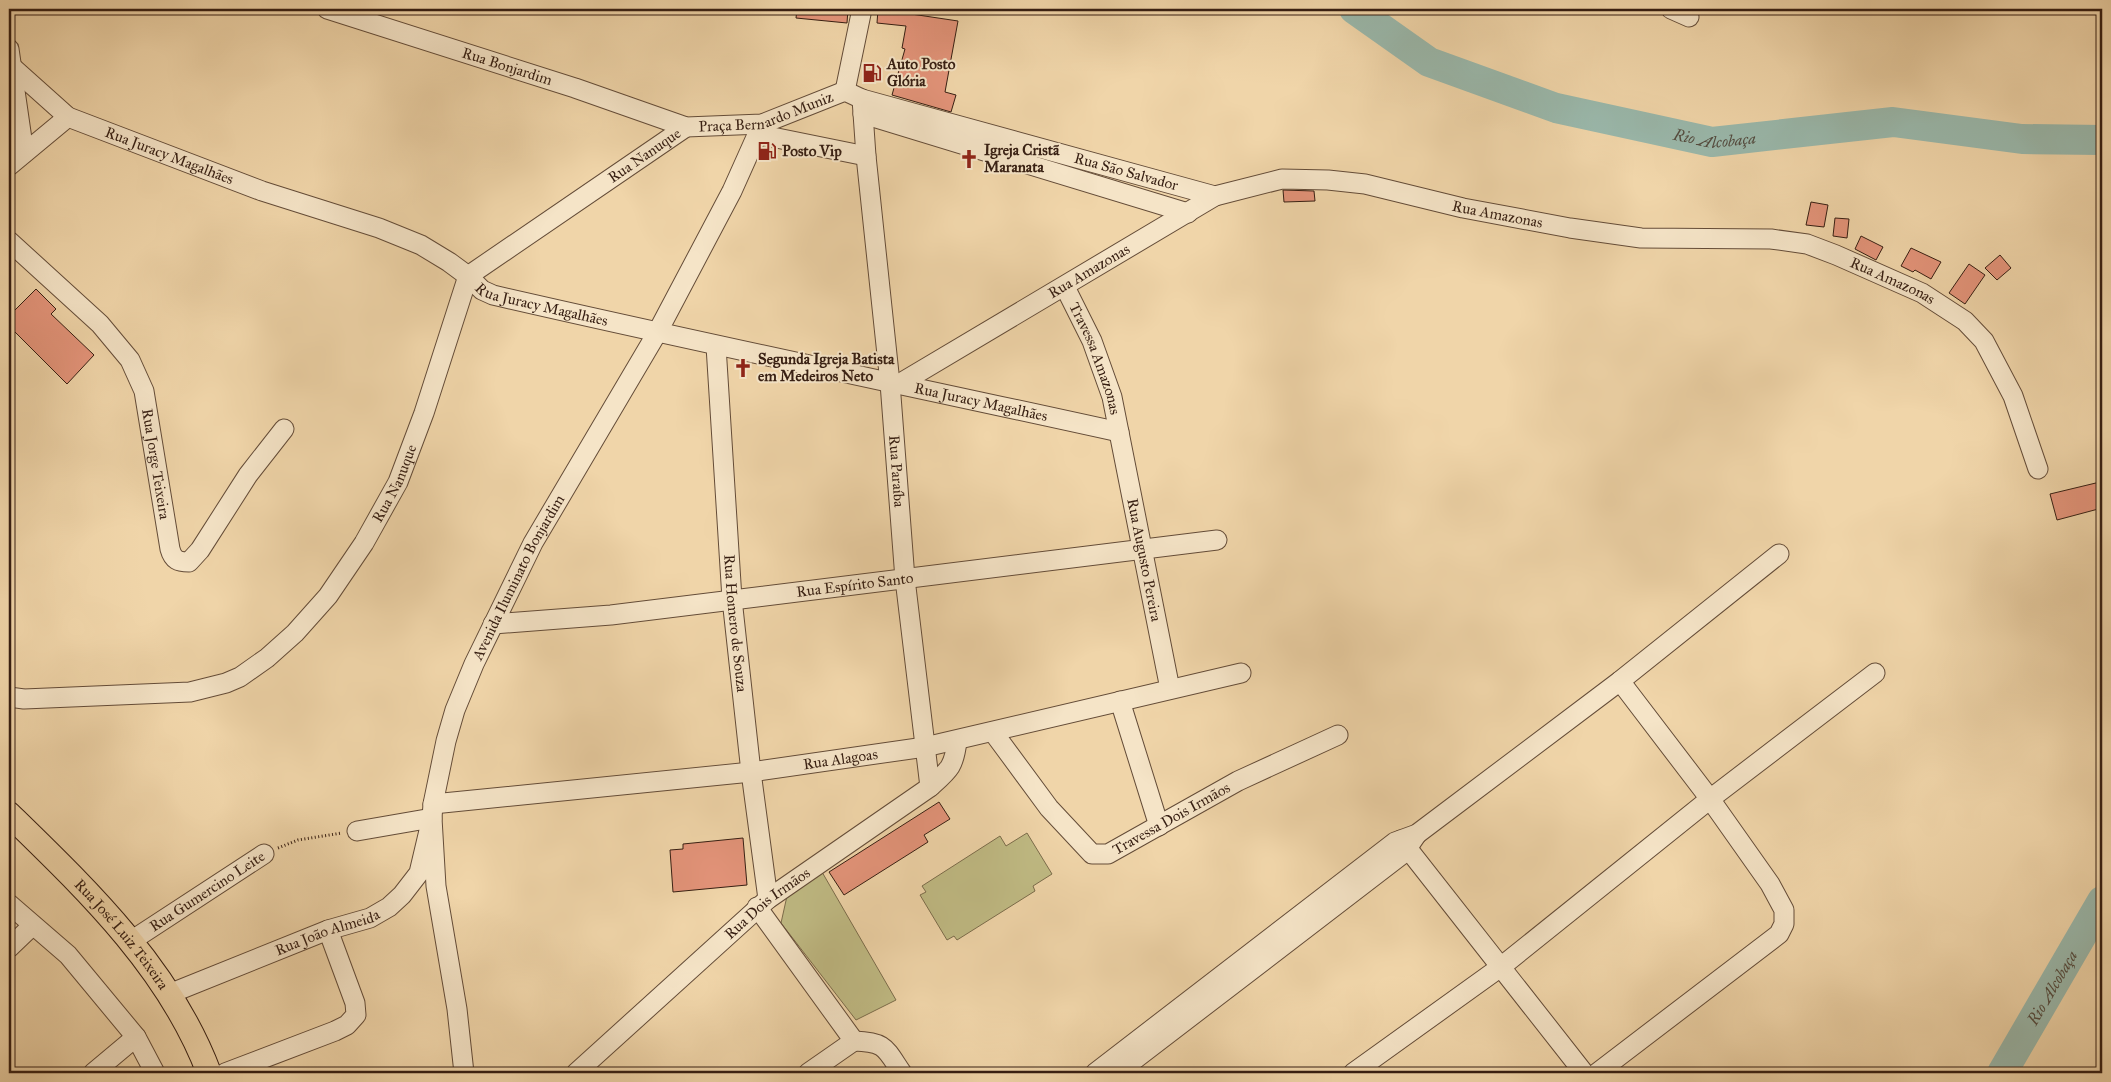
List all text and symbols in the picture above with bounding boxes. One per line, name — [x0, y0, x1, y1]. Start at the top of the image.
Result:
street label: Rua Bonjardim — [460, 44, 555, 89]
place label: Auto Posto Glória — [886, 55, 956, 90]
fuel station icon: Auto Posto Glória — [861, 62, 883, 84]
street label: Praça Bernardo Muniz — [698, 88, 836, 136]
street label: Rua Juracy Magalhães — [103, 123, 236, 188]
street label: Rua Nanuque — [605, 124, 684, 187]
water label: Rio Alcobaça — [1671, 124, 1757, 152]
fuel station icon: Posto Vip — [756, 140, 778, 162]
place label: Igreja Cristã Maranata — [984, 141, 1060, 176]
place label: Posto Vip — [782, 142, 842, 161]
church icon: Igreja Cristã Maranata — [958, 148, 980, 170]
street label: Rua São Salvador — [1072, 149, 1181, 195]
street label: Rua Amazonas — [1450, 197, 1544, 232]
street label: Rua Amazonas — [1045, 240, 1133, 302]
street label: Rua Amazonas — [1847, 253, 1939, 308]
street label: Rua Juracy Magalhães — [471, 279, 610, 330]
street label: Travessa Amazonas — [1065, 299, 1124, 416]
place label: Segunda Igreja Batista em Medeiros Neto — [758, 350, 895, 385]
church icon: Segunda Igreja Batista em Medeiros Neto — [732, 357, 754, 379]
street label: Rua Juracy Magalhães — [913, 379, 1049, 425]
street label: Rua Jorge Teixeira — [138, 407, 174, 521]
street label: Rua Paraíba — [885, 434, 909, 509]
street label: Rua Nanuque — [368, 442, 420, 525]
street label: Avenida Iluminato Bonjardim — [468, 491, 569, 664]
street label: Rua Augusto Pereira — [1123, 497, 1166, 624]
street label: Rua Homero de Souza — [720, 554, 751, 694]
street label: Rua Espírito Santo — [795, 569, 915, 601]
street label: Rua Alagoas — [802, 745, 879, 773]
street label: Travessa Dois Irmãos — [1109, 778, 1233, 859]
street label: Rua Gumercino Leite — [146, 847, 268, 935]
street label: Rua Dois Irmãos — [721, 864, 814, 943]
street label: Rua José Luiz Teixeira — [71, 875, 173, 994]
street label: Rua João Almeida — [272, 905, 384, 959]
water label: Rio Alcobaça — [2022, 946, 2081, 1029]

